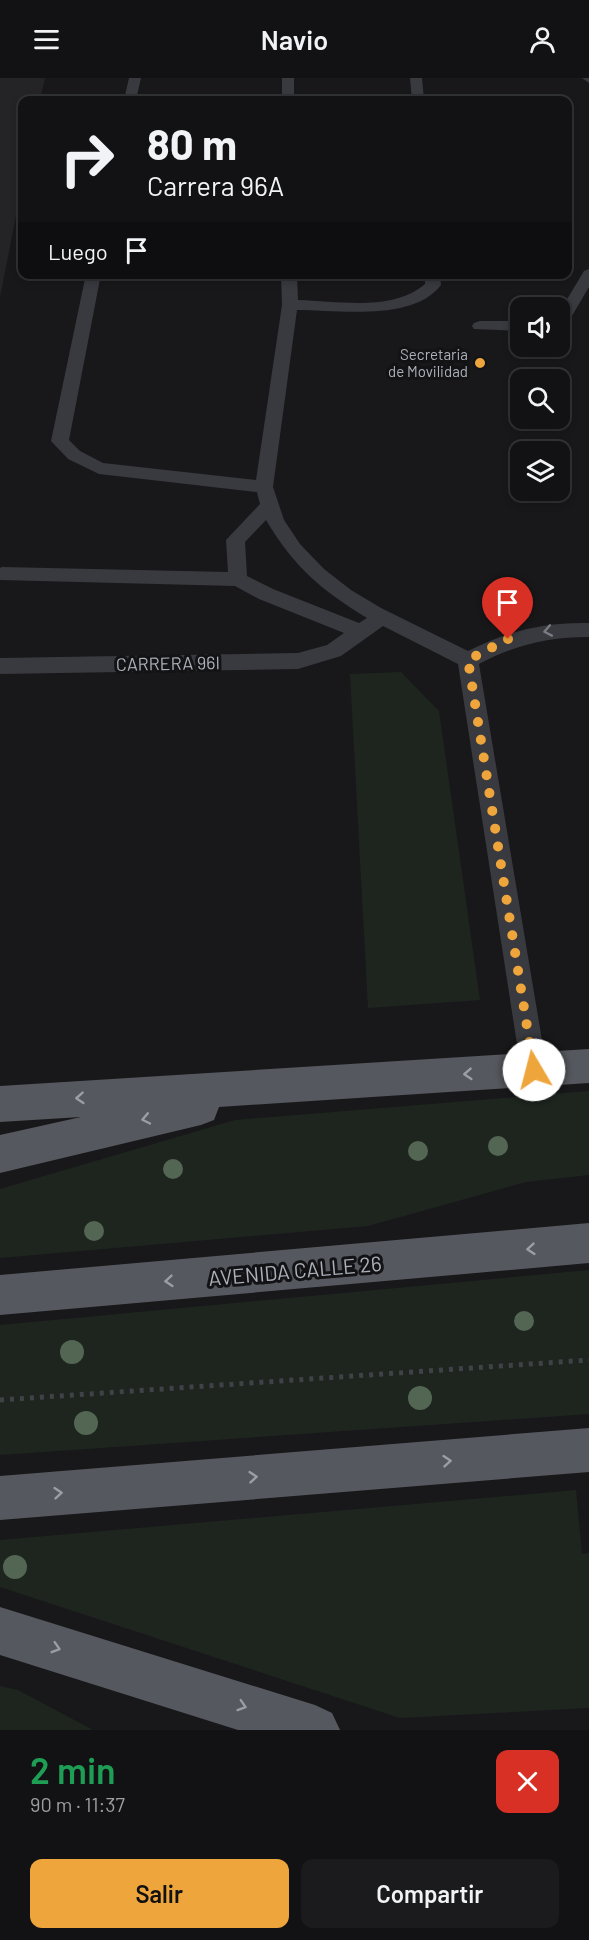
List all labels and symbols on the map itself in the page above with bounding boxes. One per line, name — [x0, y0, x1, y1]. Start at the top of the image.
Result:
place label: Secretaria de Movilidad — [388, 345, 468, 380]
marker: Secretaria de Movilidad — [473, 356, 487, 370]
pin — [482, 577, 533, 639]
one-way arrow — [543, 624, 553, 637]
street label: CARRERA 96I — [116, 651, 220, 675]
position arrow — [502, 1038, 566, 1102]
one-way arrow — [463, 1067, 472, 1080]
one-way arrow — [75, 1092, 84, 1105]
one-way arrow — [141, 1112, 151, 1125]
one-way arrow — [526, 1242, 535, 1255]
street label: AVENIDA CALLE 26 — [207, 1250, 383, 1290]
one-way arrow — [165, 1274, 174, 1287]
one-way arrow — [442, 1455, 452, 1468]
one-way arrow — [248, 1471, 257, 1484]
one-way arrow — [54, 1487, 63, 1500]
one-way arrow — [50, 1641, 61, 1654]
one-way arrow — [236, 1699, 247, 1712]

